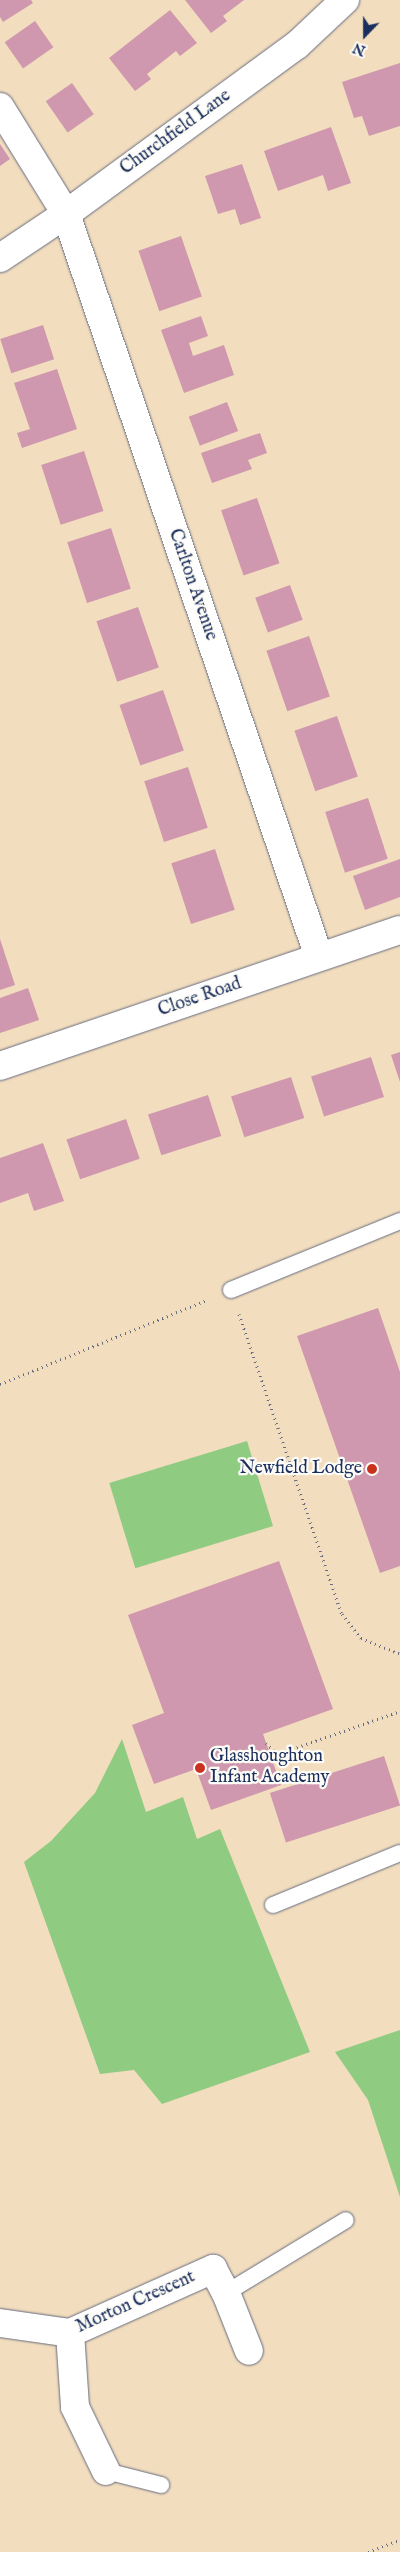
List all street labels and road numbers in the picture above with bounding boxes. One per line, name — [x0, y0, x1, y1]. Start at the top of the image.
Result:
street label: Churchfield Lane — [117, 86, 235, 180]
street label: Carlton Avenue — [163, 526, 221, 644]
street label: Close Road — [156, 974, 244, 1022]
street label: Morton Crescent — [73, 2267, 199, 2339]

